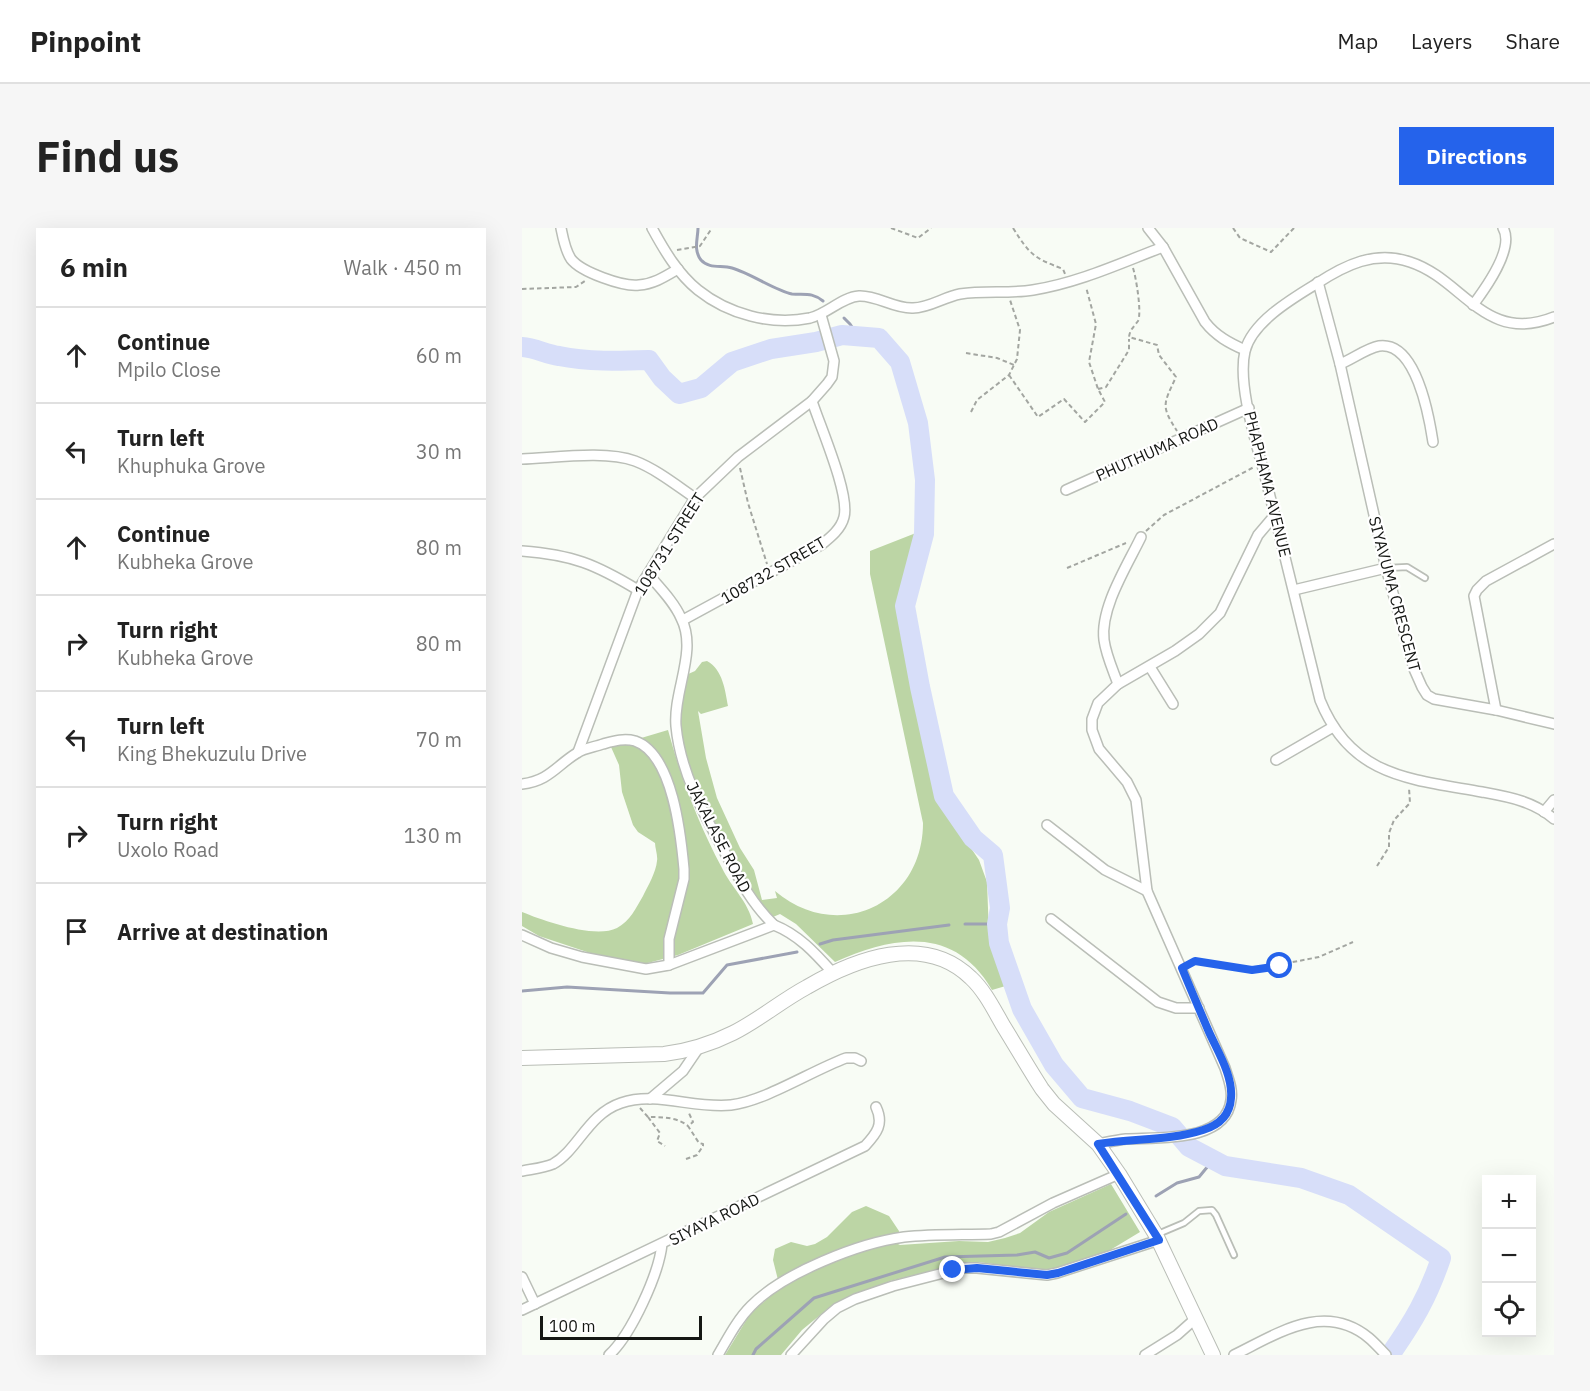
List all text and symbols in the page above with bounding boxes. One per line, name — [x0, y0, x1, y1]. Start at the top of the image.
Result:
text: Pinpoint — [30, 23, 141, 60]
text: Map — [1338, 27, 1378, 55]
text: Layers — [1411, 27, 1473, 55]
text: Share — [1506, 27, 1560, 55]
button: Directions — [1399, 127, 1554, 185]
text: Find us — [36, 129, 179, 184]
text: 6 min — [60, 250, 128, 284]
text: Walk · 450 m — [344, 254, 462, 281]
text: Continue — [117, 327, 210, 356]
icon: ahead — [60, 339, 93, 372]
text: 60 m — [416, 342, 462, 369]
text: Mpilo Close — [117, 356, 221, 383]
street label: PHAPHAMA AVENUE — [1240, 409, 1296, 559]
street label: PHUTHUMA ROAD — [1092, 413, 1222, 485]
text: Turn left — [117, 423, 205, 452]
icon: left — [60, 435, 93, 468]
text: 30 m — [416, 438, 462, 465]
text: Khuphuka Grove — [117, 452, 265, 479]
street label: 108731 STREET — [629, 489, 709, 599]
street label: SIYAVUMA CRESCENT — [1365, 514, 1425, 674]
text: Continue — [117, 519, 210, 548]
icon: ahead — [60, 531, 93, 564]
street label: 108732 STREET — [717, 532, 829, 608]
text: 80 m — [416, 534, 462, 561]
text: Kubheka Grove — [117, 548, 253, 575]
text: Turn right — [117, 615, 218, 644]
icon: right — [60, 627, 93, 660]
text: 80 m — [416, 630, 462, 657]
text: Kubheka Grove — [117, 644, 253, 671]
text: Turn left — [117, 711, 205, 740]
icon: left — [60, 723, 93, 756]
text: 70 m — [416, 726, 462, 753]
text: King Bhekuzulu Drive — [117, 740, 307, 767]
street label: JAKALASE ROAD — [682, 778, 756, 896]
text: Turn right — [117, 807, 218, 836]
icon: right — [60, 819, 93, 852]
text: 130 m — [404, 822, 462, 849]
text: Uxolo Road — [117, 836, 219, 863]
icon: arrive — [60, 915, 93, 948]
text: Arrive at destination — [117, 917, 328, 946]
route start — [1266, 952, 1292, 978]
map controls — [1482, 1175, 1536, 1337]
button: + — [1482, 1175, 1536, 1229]
street label: SIYAYA ROAD — [665, 1188, 763, 1250]
button: − — [1482, 1229, 1536, 1283]
route end — [939, 1256, 965, 1282]
button: locate — [1482, 1283, 1536, 1337]
scale bar — [540, 1313, 702, 1340]
text: 100 m — [549, 1316, 596, 1336]

